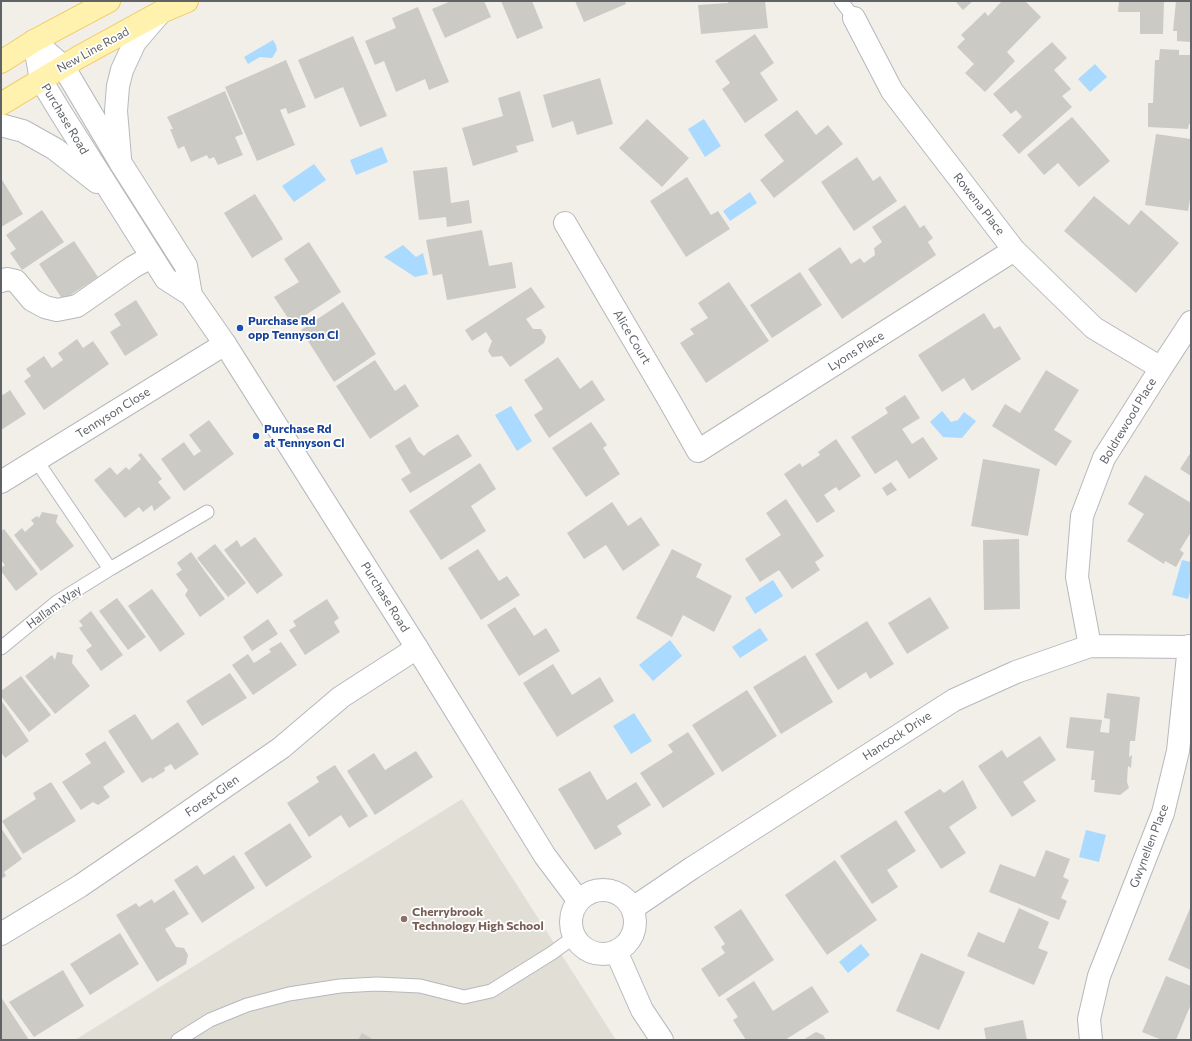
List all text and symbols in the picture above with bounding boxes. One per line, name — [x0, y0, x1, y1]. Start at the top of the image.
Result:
street label: New Line Road — [54, 24, 132, 76]
street label: Purchase Road — [38, 81, 92, 157]
street label: Rowena Place — [950, 170, 1008, 238]
street label: Alice Court — [610, 307, 654, 367]
place label: Purchase Rd opp Tennyson Cl — [248, 314, 338, 342]
marker: Purchase Rd opp Tennyson Cl — [235, 323, 245, 333]
street label: Lyons Place — [825, 328, 887, 374]
street label: Boldrewood Place — [1097, 375, 1159, 467]
street label: Tennyson Close — [73, 384, 153, 442]
place label: Purchase Rd at Tennyson Cl — [264, 422, 344, 450]
marker: Purchase Rd at Tennyson Cl — [251, 431, 261, 441]
street label: Purchase Road — [358, 559, 412, 635]
street label: Hallam Way — [24, 582, 84, 632]
street label: Hancock Drive — [860, 708, 934, 764]
street label: Forest Glen — [182, 772, 242, 820]
street label: Gwynellen Place — [1126, 802, 1172, 890]
place label: Cherrybrook Technology High School — [412, 905, 544, 933]
marker: Cherrybrook Technology High School — [399, 914, 409, 924]

